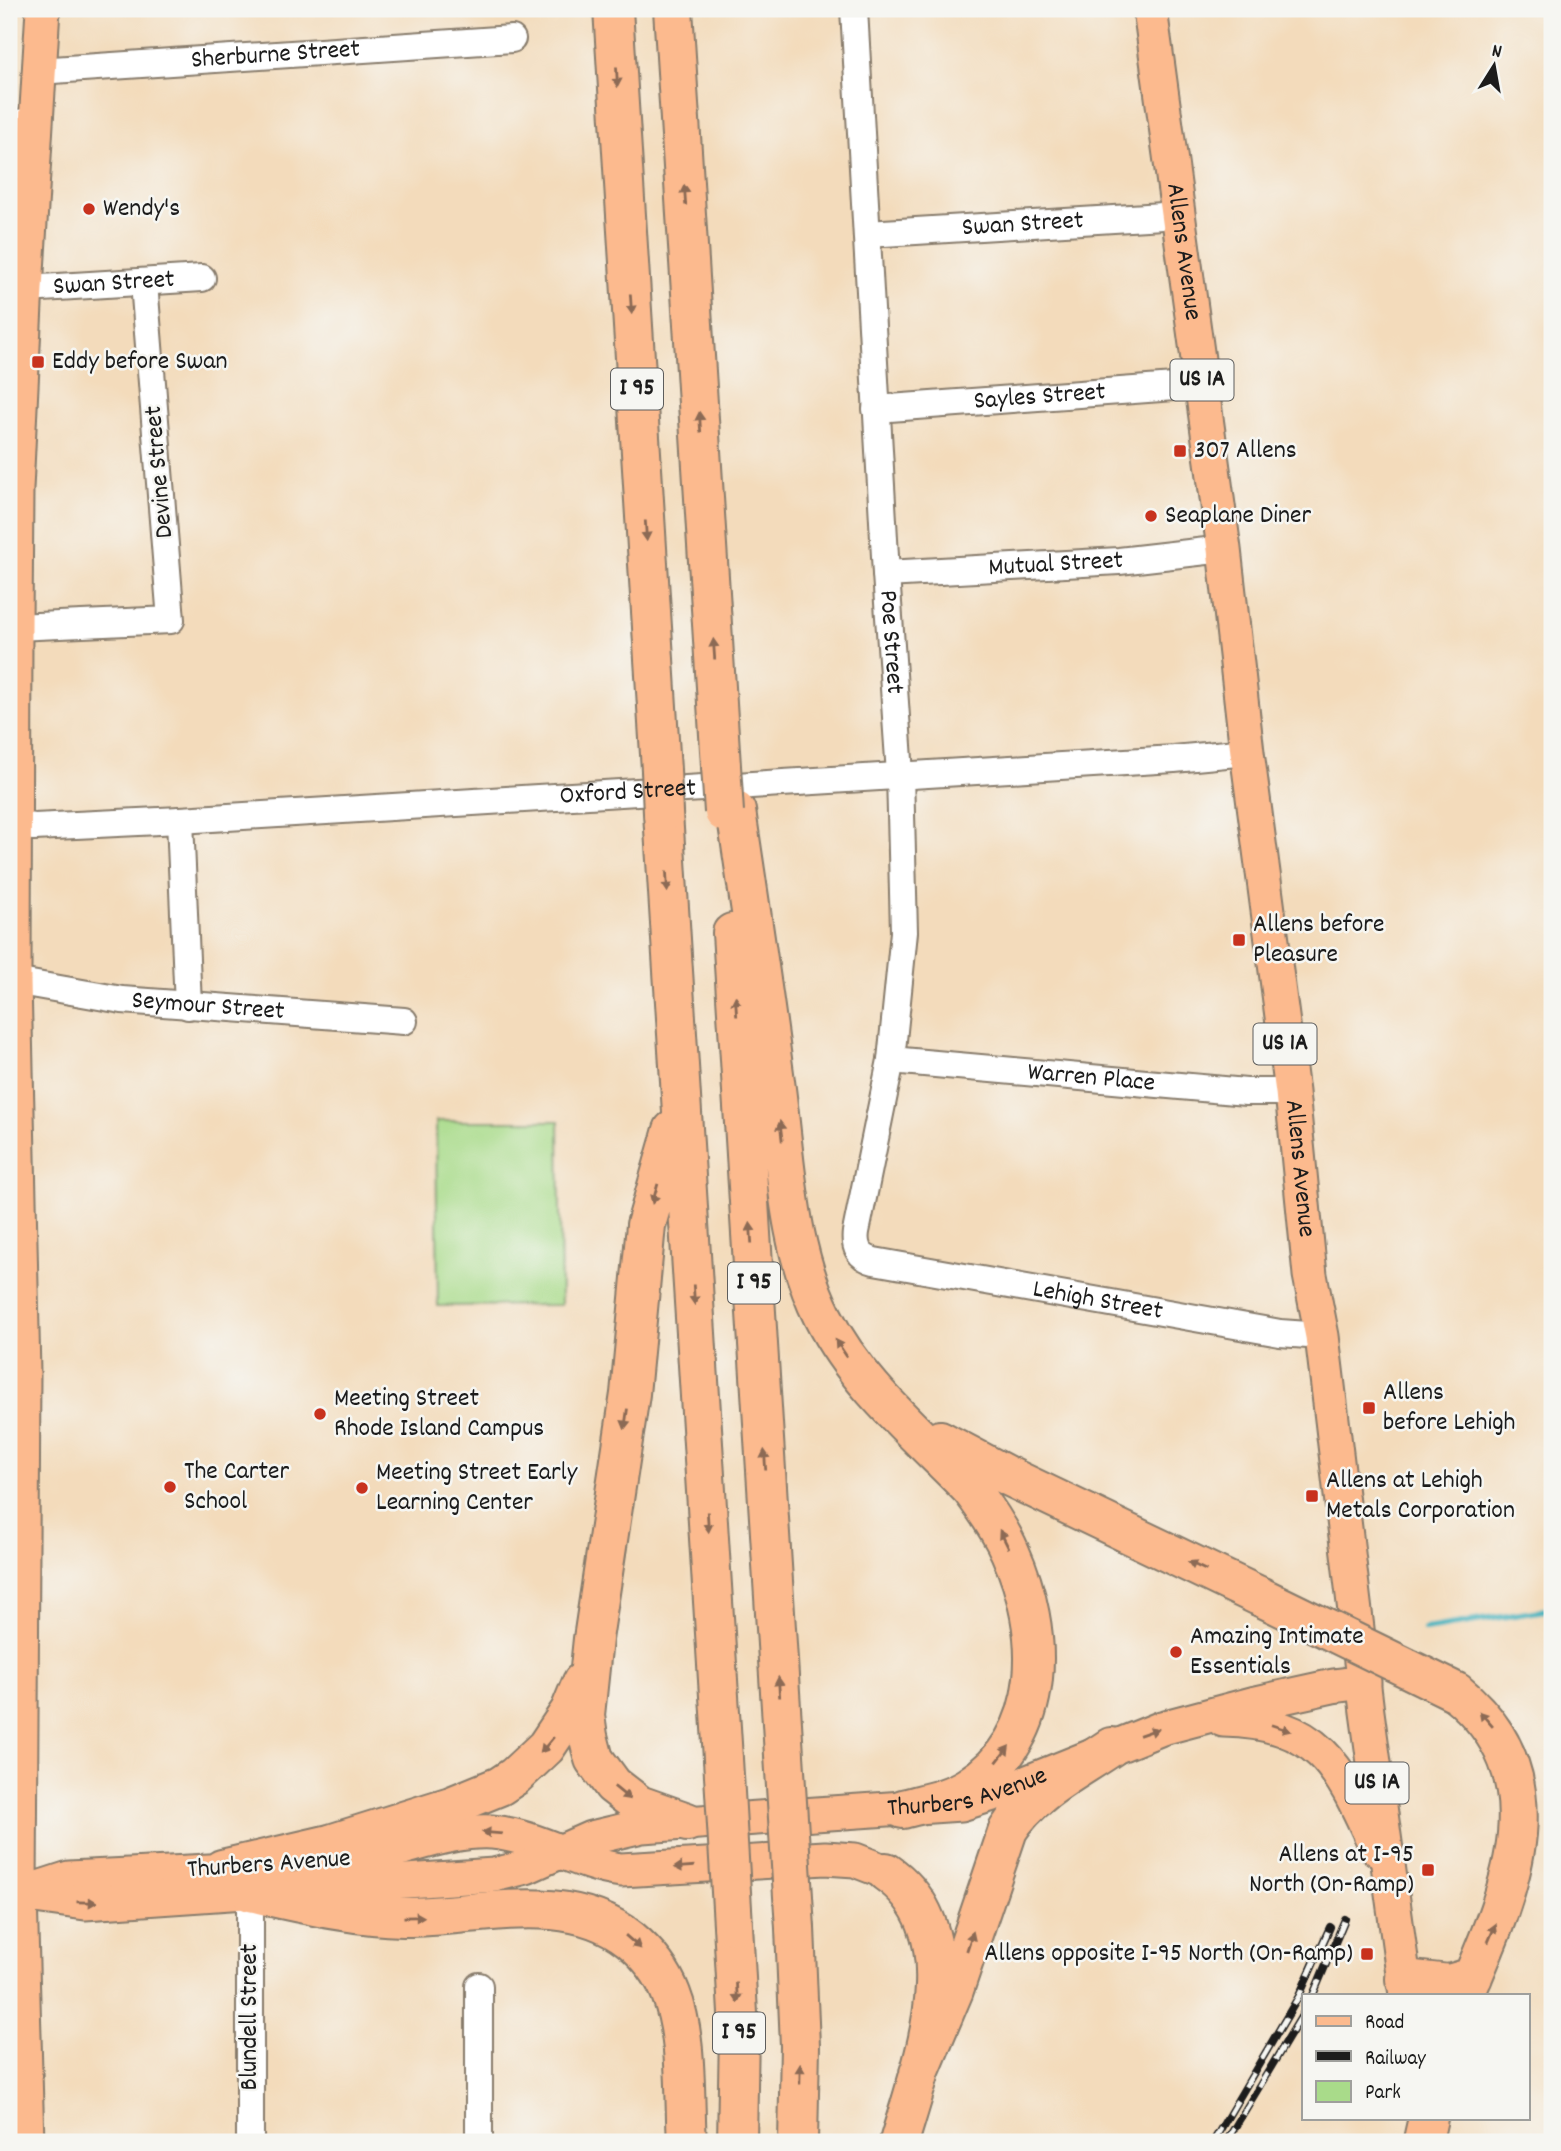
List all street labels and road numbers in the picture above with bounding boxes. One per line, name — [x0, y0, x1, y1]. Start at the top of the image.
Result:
street label: Sherburne Street — [190, 31, 362, 79]
street label: Allens Avenue — [1156, 181, 1211, 323]
street label: Swan Street — [961, 202, 1085, 247]
street label: Swan Street — [52, 261, 176, 306]
road number: US 1A — [1170, 360, 1234, 400]
road number: I 95 — [611, 368, 663, 410]
street label: Sayles Street — [972, 374, 1107, 420]
street label: Devine Street — [136, 404, 184, 540]
street label: Mutual Street — [987, 542, 1125, 587]
street label: Poe Street — [869, 589, 913, 696]
street label: Oxford Street — [559, 770, 697, 815]
street label: Seymour Street — [130, 982, 286, 1031]
road number: US 1A — [1254, 1024, 1316, 1064]
street label: Warren Place — [1026, 1054, 1157, 1102]
street label: Allens Avenue — [1274, 1098, 1325, 1239]
road number: I 95 — [728, 1262, 780, 1303]
street label: Lehigh Street — [1030, 1271, 1166, 1330]
street label: Thurbers Avenue — [886, 1758, 1053, 1828]
road number: US 1A — [1346, 1763, 1408, 1804]
street label: Thurbers Avenue — [186, 1841, 352, 1889]
street label: Blundell Street — [232, 1943, 269, 2090]
road number: I 95 — [713, 2012, 765, 2054]

